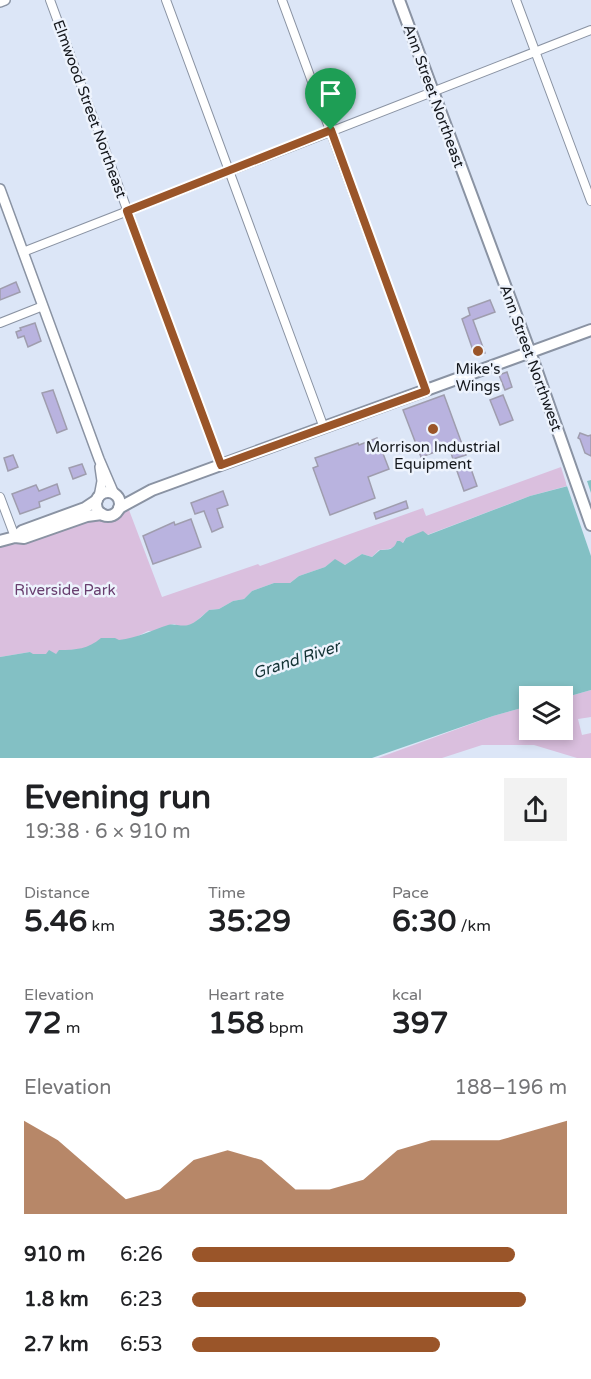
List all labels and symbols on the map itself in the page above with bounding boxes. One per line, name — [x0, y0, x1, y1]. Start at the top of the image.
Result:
street label: Elmwood Street Northeast — [49, 17, 131, 201]
street label: Ann Street Northeast — [400, 22, 468, 170]
pin — [305, 68, 356, 130]
street label: Ann Street Northwest — [496, 282, 566, 434]
marker: Mike's Wings — [471, 344, 485, 358]
place label: Mike's Wings — [455, 360, 501, 395]
marker: Morrison Industrial Equipment — [426, 422, 440, 436]
place label: Morrison Industrial Equipment — [366, 438, 500, 473]
park label: Riverside Park — [14, 581, 116, 599]
water label: Grand River — [250, 636, 344, 683]

